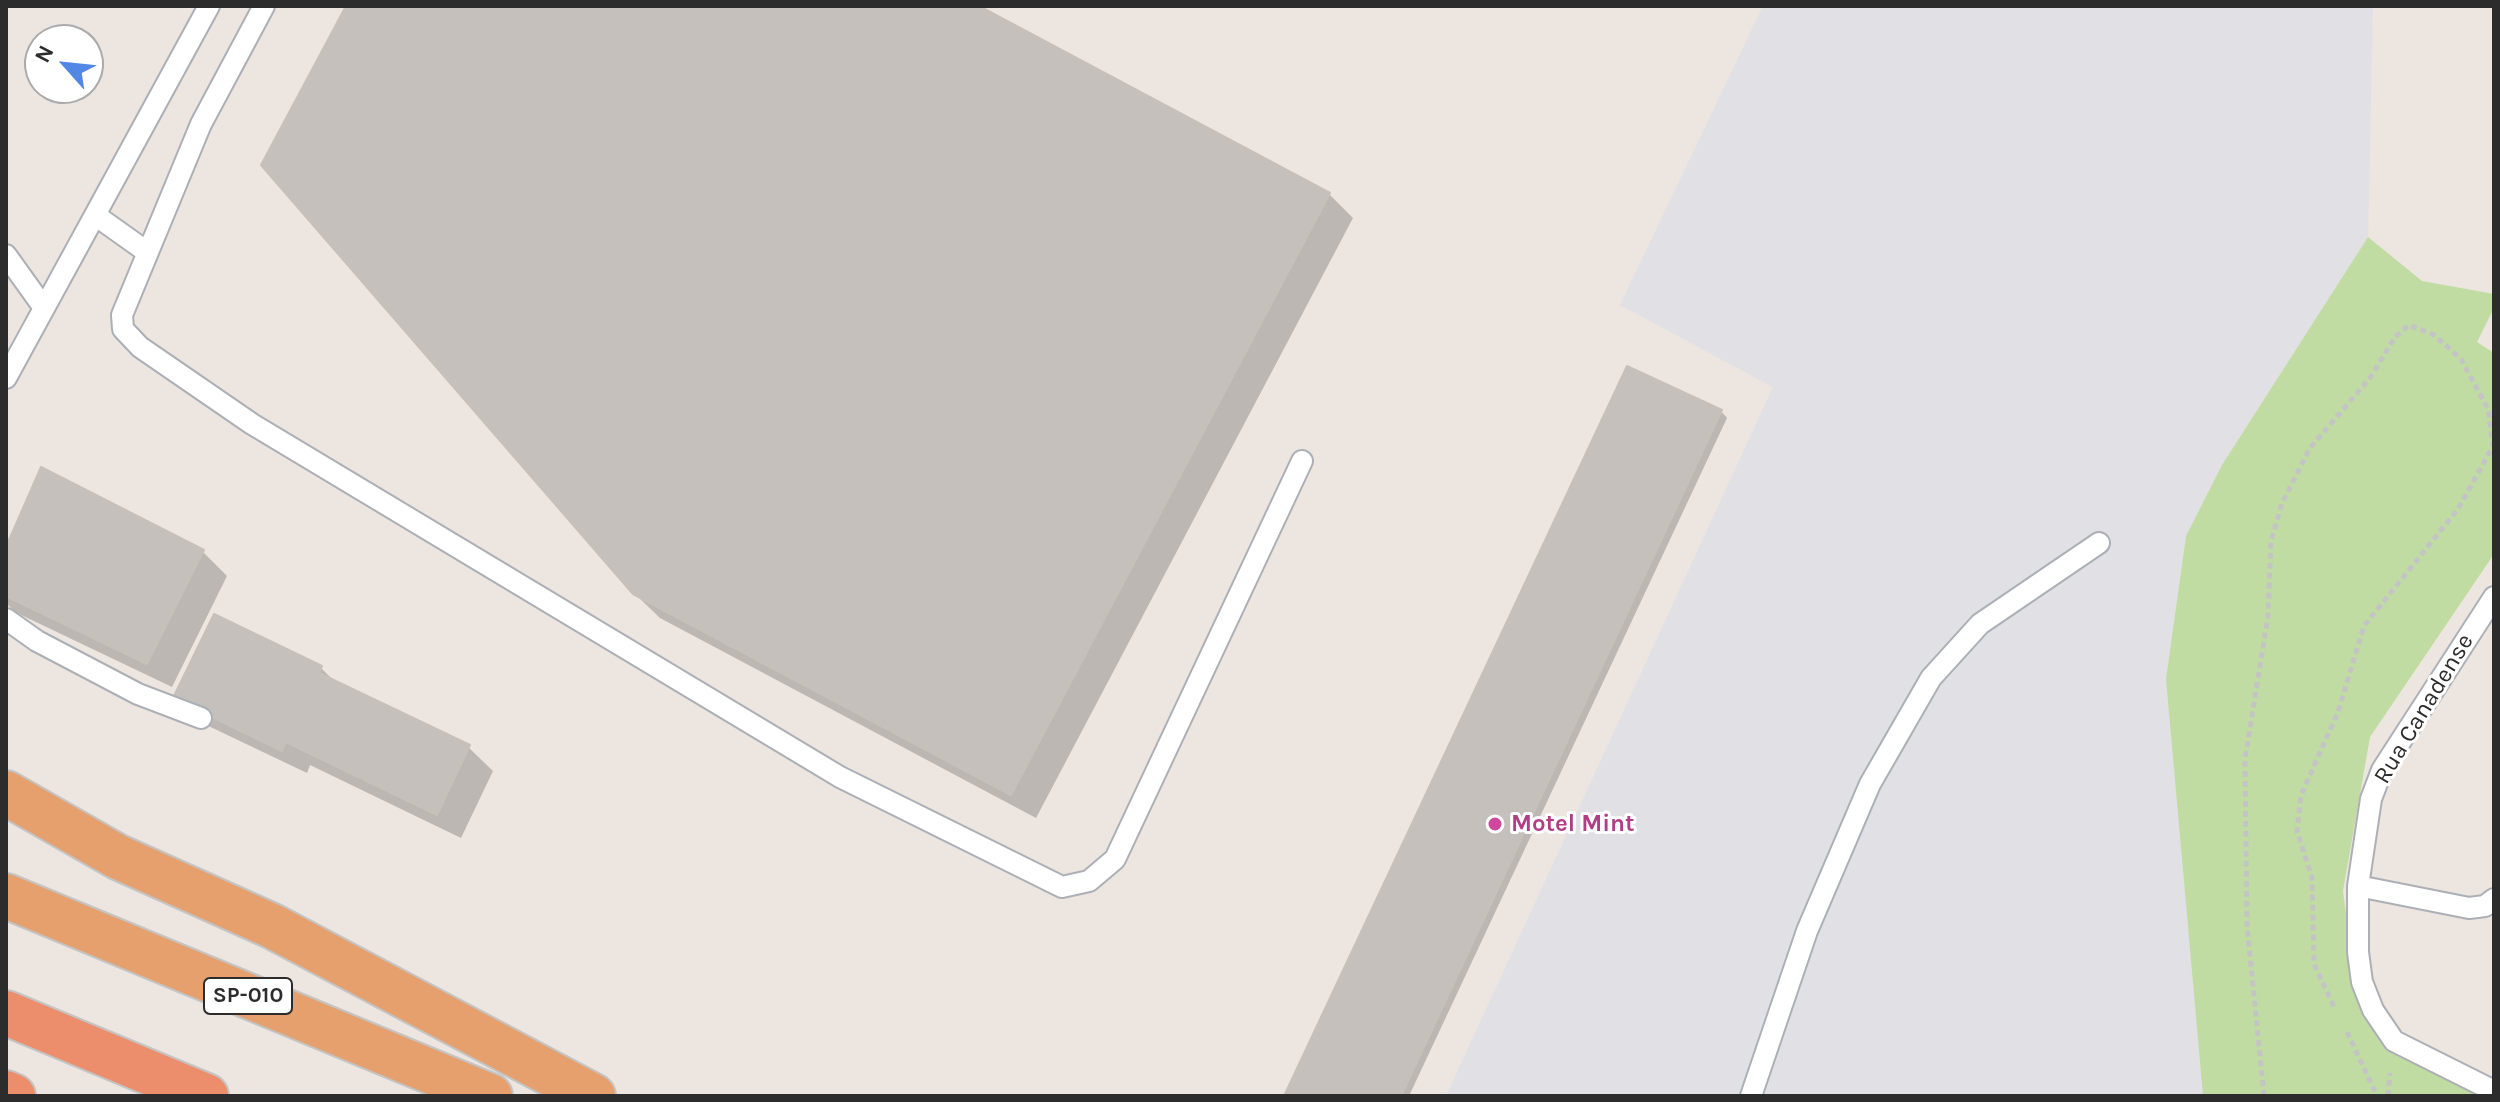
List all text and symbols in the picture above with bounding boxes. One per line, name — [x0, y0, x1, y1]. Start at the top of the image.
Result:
north arrow — [24, 24, 104, 104]
text: N — [29, 41, 60, 67]
street label: Rua Canadense — [2368, 629, 2480, 789]
place label: Motel Mint — [1511, 810, 1634, 838]
marker: Motel Mint — [1486, 815, 1504, 833]
road number: SP-010 — [204, 978, 292, 1014]

